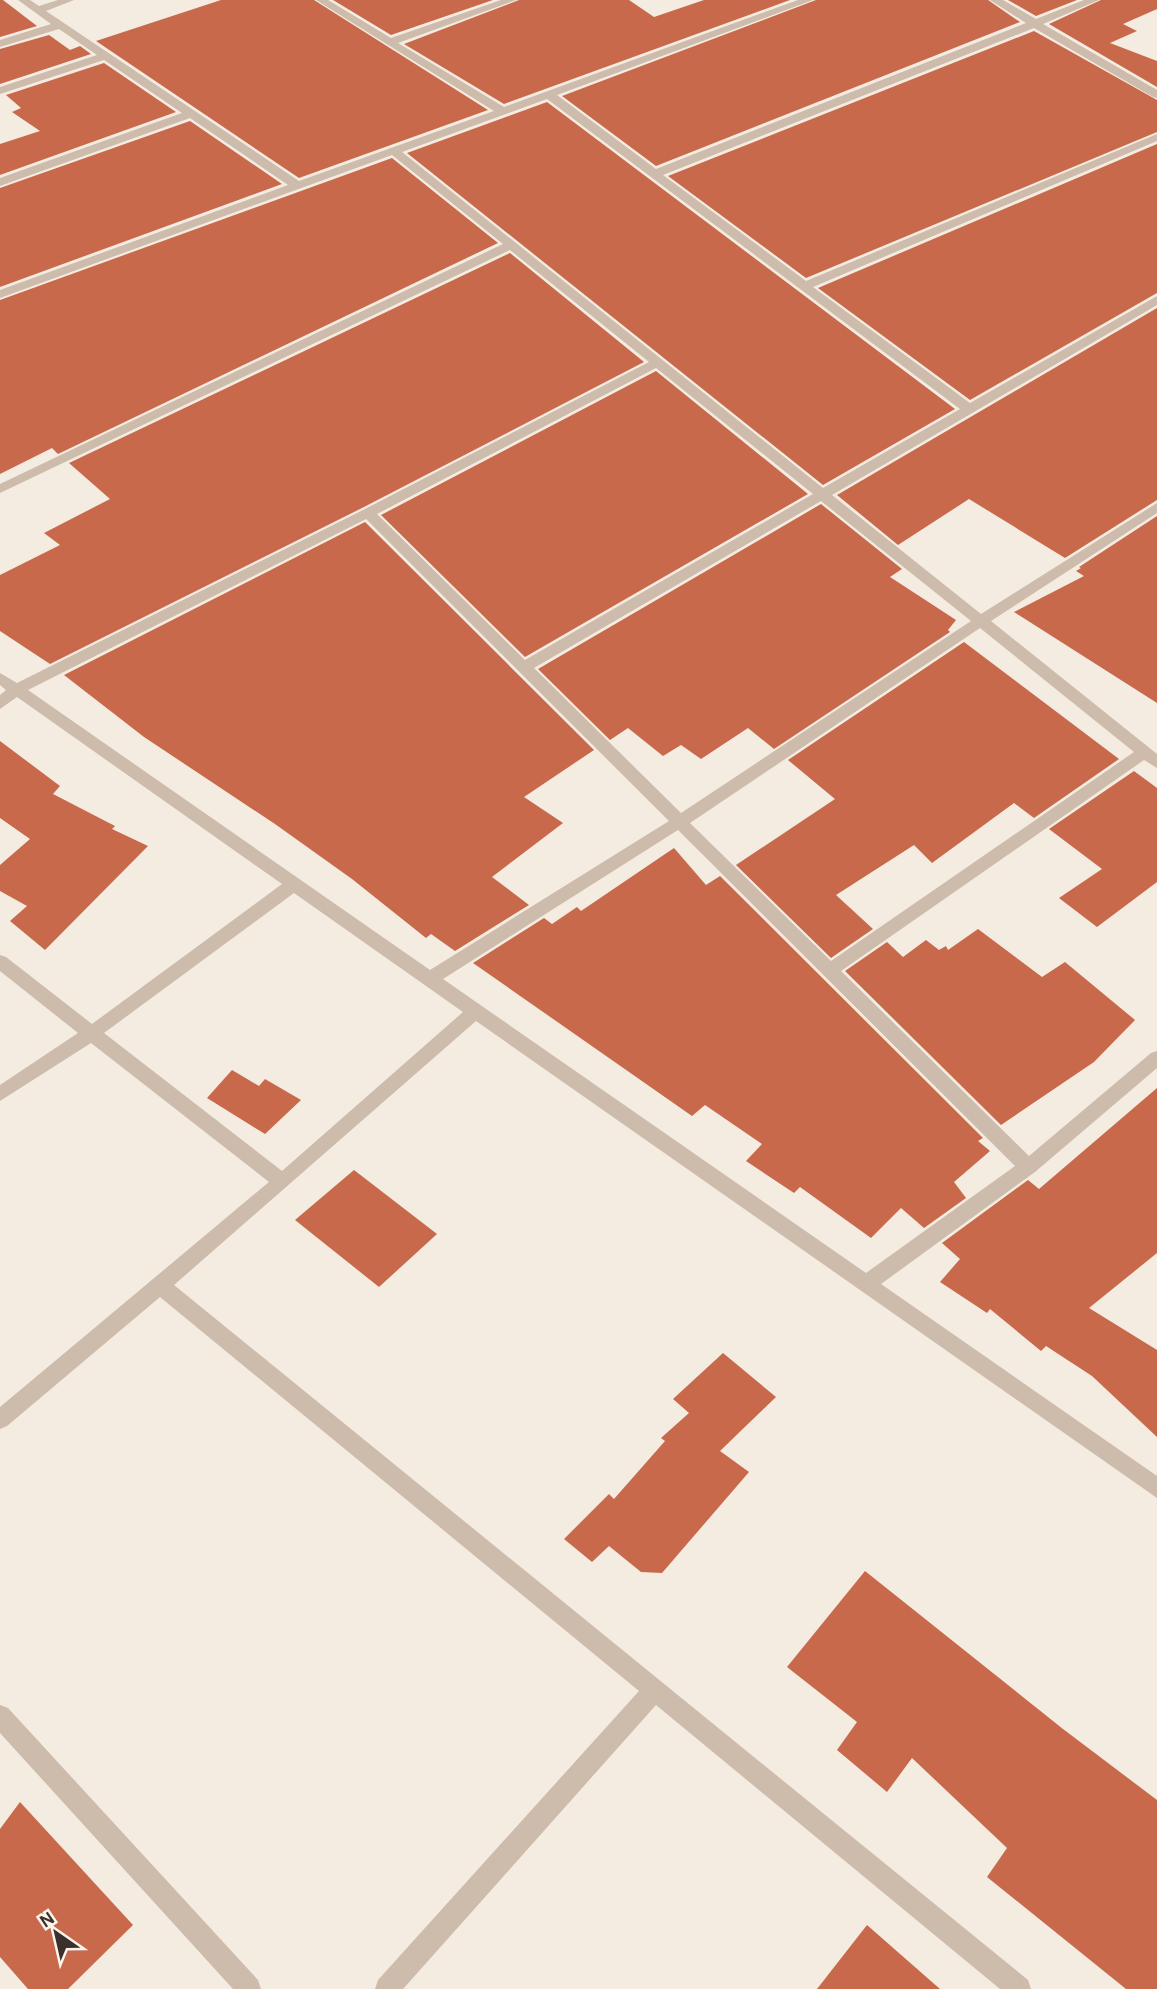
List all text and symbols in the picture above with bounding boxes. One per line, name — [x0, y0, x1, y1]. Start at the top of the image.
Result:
north arrow — [21, 1898, 91, 1968]
text: N — [35, 1907, 59, 1933]

